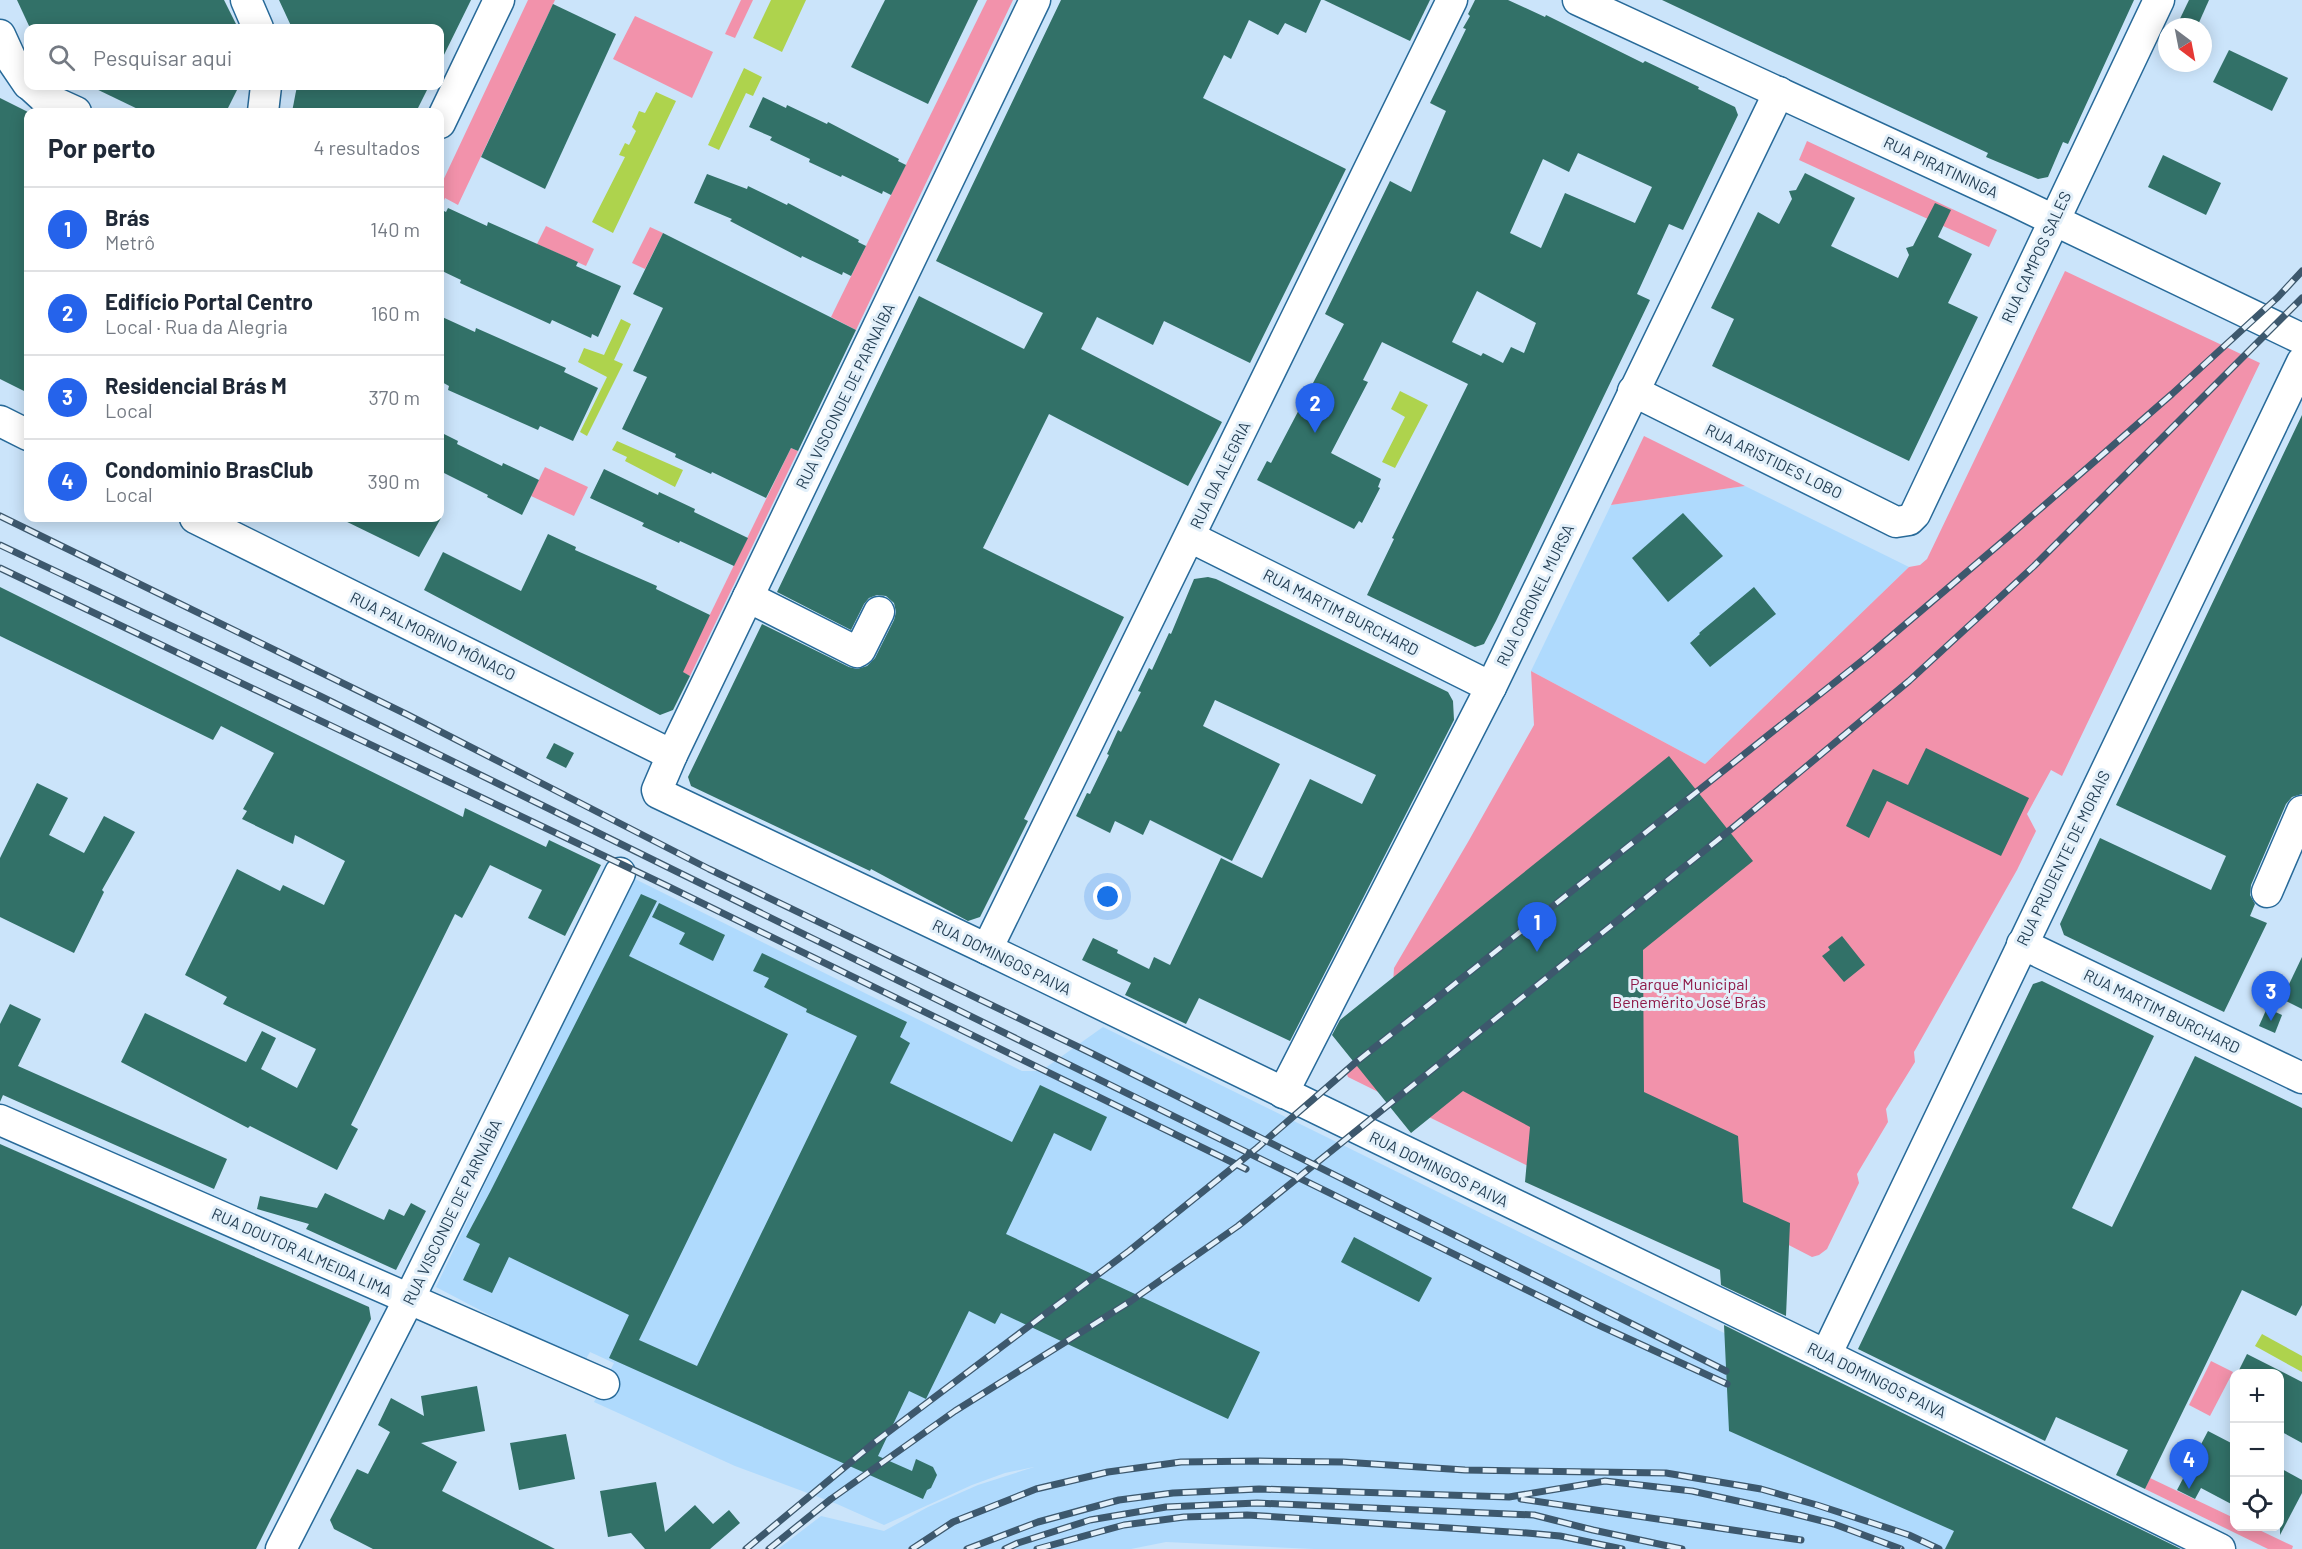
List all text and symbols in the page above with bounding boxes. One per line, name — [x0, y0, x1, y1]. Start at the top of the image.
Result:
north arrow — [2158, 18, 2212, 72]
search box — [24, 24, 444, 90]
icon: search — [45, 41, 78, 74]
text: Pesquisar aqui — [93, 44, 232, 70]
text: Por perto — [48, 132, 156, 163]
street label: RUA PIRATININGA — [1881, 132, 2002, 202]
text: 4 resultados — [313, 135, 420, 159]
street label: RUA CAMPOS SALES — [1997, 188, 2074, 326]
text: Brás — [105, 204, 150, 230]
text: 1 — [64, 217, 71, 241]
text: 140 m — [370, 217, 420, 241]
text: Metrô — [105, 230, 155, 254]
text: Edifício Portal Centro — [105, 288, 313, 314]
street label: RUA VISCONDE DE PARNAÍBA — [791, 300, 898, 492]
text: 2 — [62, 301, 73, 325]
text: 160 m — [371, 301, 420, 325]
text: Local · Rua da Alegria — [105, 314, 288, 338]
text: Residencial Brás M — [105, 372, 287, 398]
pin: 2 — [1296, 384, 1334, 433]
text: 3 — [62, 385, 73, 409]
text: 370 m — [368, 385, 420, 409]
text: Local — [105, 398, 152, 422]
street label: RUA DA ALEGRIA — [1185, 418, 1254, 532]
street label: RUA ARISTIDES LOBO — [1703, 419, 1846, 502]
text: Condominio BrasClub — [105, 456, 313, 482]
text: 4 — [61, 469, 74, 493]
text: 390 m — [367, 469, 420, 493]
text: Local — [105, 482, 152, 506]
street label: RUA CORONEL MURSA — [1492, 520, 1577, 669]
street label: RUA MARTIM BURCHARD — [1260, 564, 1422, 659]
street label: RUA PALMORINO MÔNACO — [347, 587, 519, 684]
street label: RUA PRUDENTE DE MORAIS — [2012, 767, 2113, 949]
your location — [1093, 882, 1122, 911]
pin: 1 — [1518, 902, 1556, 952]
street label: RUA DOMINGOS PAIVA — [930, 915, 1075, 999]
street label: RUA MARTIM BURCHARD — [2081, 964, 2244, 1057]
pin: 3 — [2252, 972, 2290, 1021]
park label: Parque Municipal Benemérito José Brás — [1612, 974, 1766, 1011]
street label: RUA VISCONDE DE PARNAÍBA — [398, 1116, 505, 1308]
street label: RUA DOMINGOS PAIVA — [1367, 1127, 1512, 1211]
street label: RUA DOUTOR ALMEIDA LIMA — [209, 1203, 396, 1300]
street label: RUA DOMINGOS PAIVA — [1805, 1338, 1950, 1422]
map controls — [2230, 1369, 2284, 1531]
button: + — [2230, 1369, 2284, 1423]
button: − — [2230, 1423, 2284, 1477]
pin: 4 — [2170, 1440, 2208, 1489]
button: locate — [2230, 1477, 2284, 1531]

